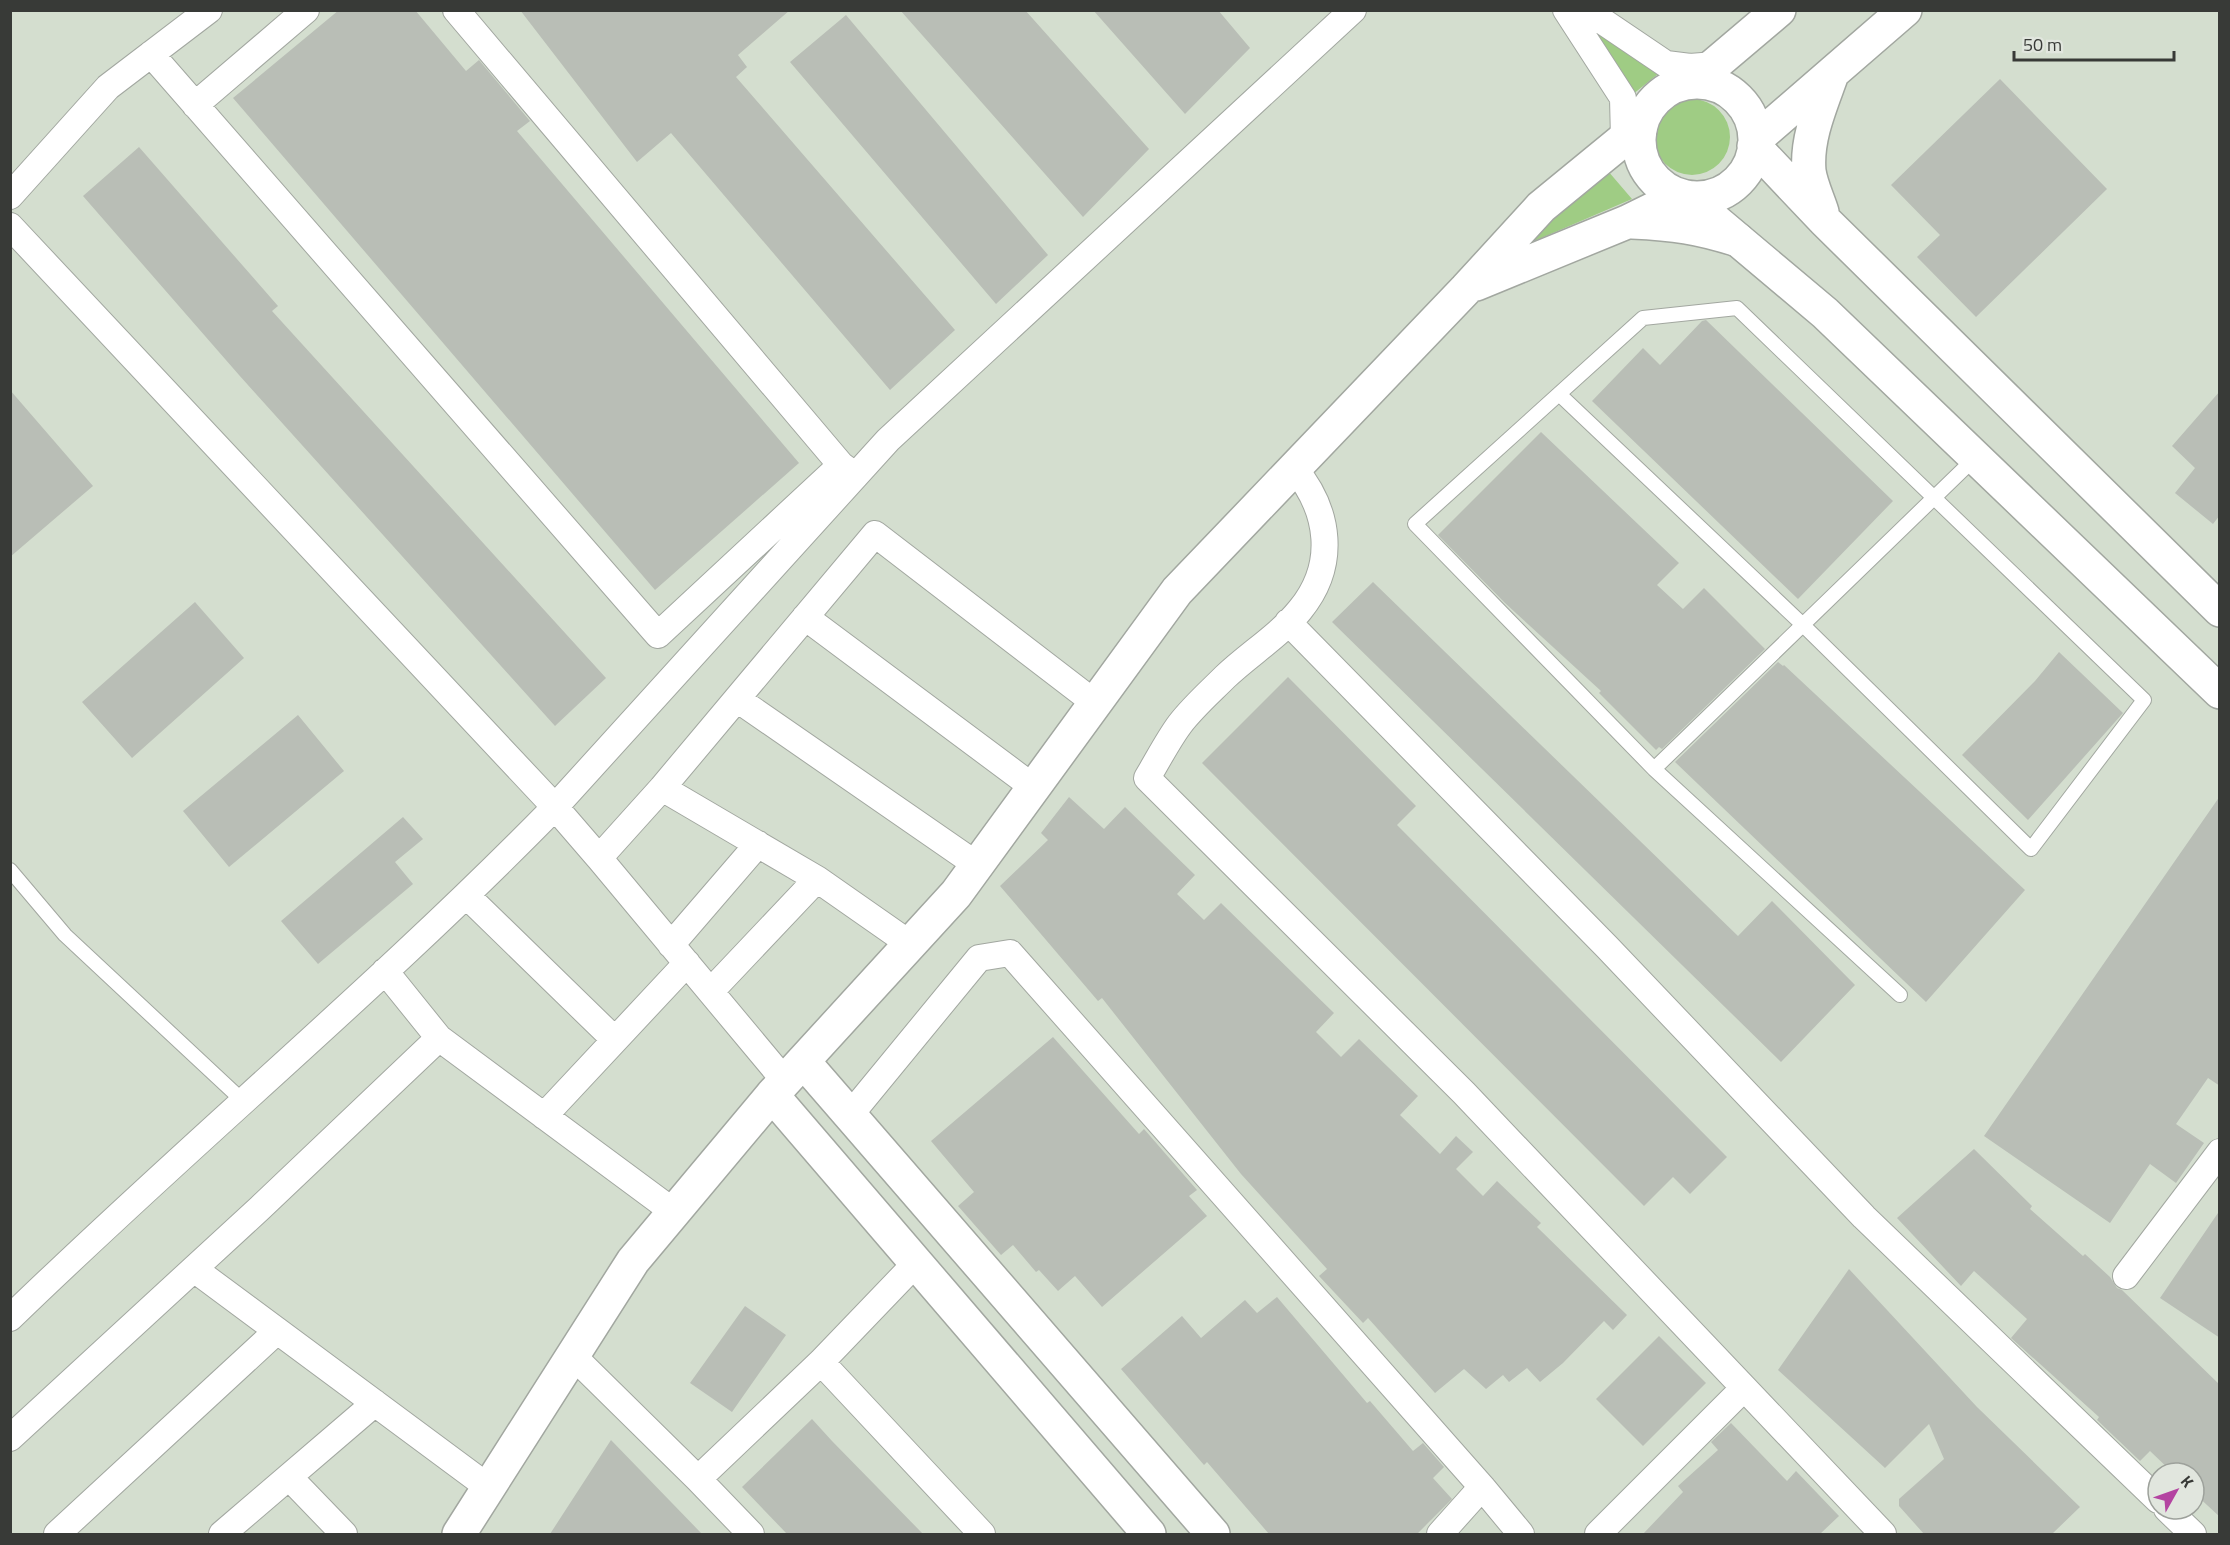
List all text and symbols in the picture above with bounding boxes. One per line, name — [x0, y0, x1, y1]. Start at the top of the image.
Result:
scale bar — [2014, 24, 2174, 62]
text: 50 m — [2023, 31, 2062, 58]
north arrow — [2146, 1461, 2206, 1521]
text: K — [2175, 1470, 2200, 1493]

